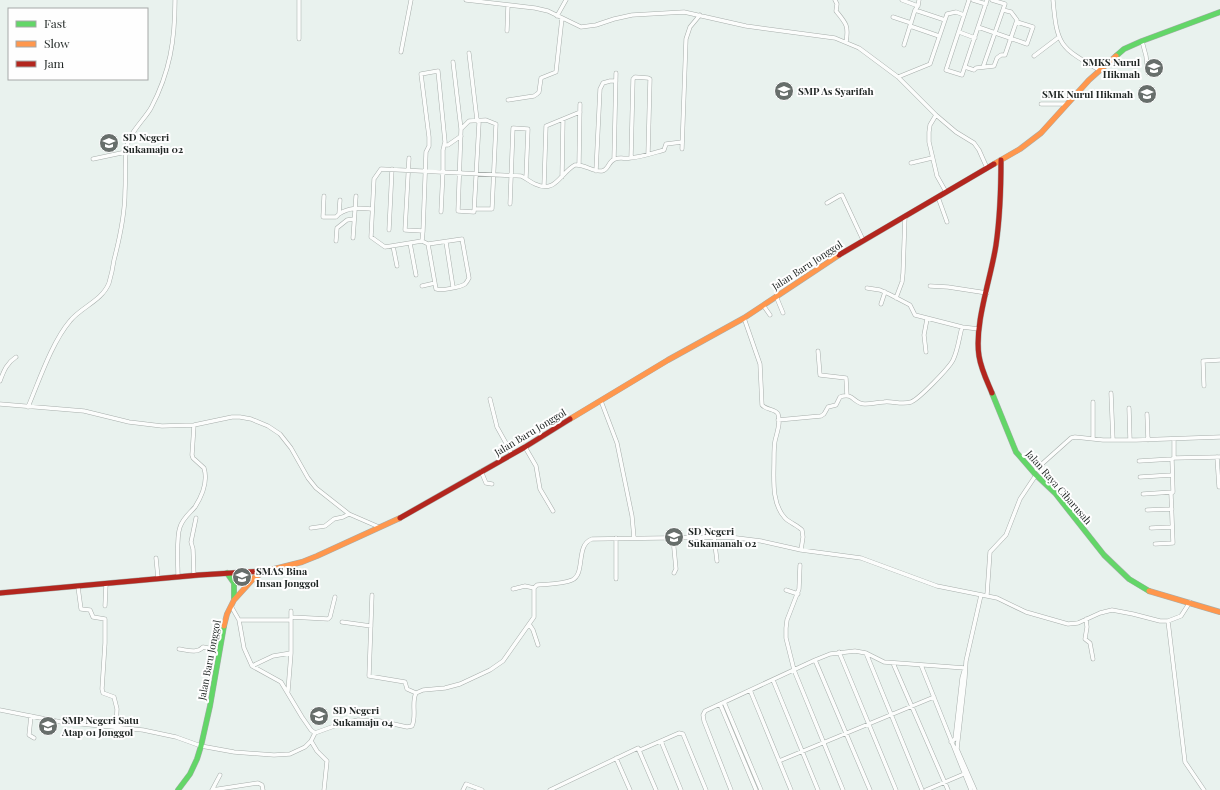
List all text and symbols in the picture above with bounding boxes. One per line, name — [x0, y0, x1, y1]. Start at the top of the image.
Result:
legend — [8, 8, 148, 80]
text: Fast — [44, 15, 67, 31]
text: Slow — [44, 35, 70, 51]
text: Jam — [43, 55, 65, 71]
place label: SMKS Nurul Hikmah — [1083, 55, 1140, 81]
school or university icon: SMKS Nurul Hikmah — [1143, 57, 1165, 79]
school or university icon: SMP As Syarifah — [773, 80, 795, 102]
school or university icon: SMK Nurul Hikmah — [1136, 83, 1158, 105]
place label: SMP As Syarifah — [798, 84, 873, 98]
place label: SMK Nurul Hikmah — [1042, 87, 1133, 101]
place label: SD Negeri Sukamaju 02 — [123, 130, 183, 156]
school or university icon: SD Negeri Sukamaju 02 — [98, 132, 120, 154]
street label: Jalan Baru Jonggol — [768, 237, 845, 294]
street label: Jalan Baru Jonggol — [491, 405, 569, 459]
street label: Jalan Raya Cibarusah — [1022, 446, 1095, 527]
place label: SD Negeri Sukamanah 02 — [688, 524, 757, 550]
school or university icon: SD Negeri Sukamanah 02 — [663, 526, 685, 548]
place label: SMAS Bina Insan Jonggol — [256, 564, 319, 590]
school or university icon: SMAS Bina Insan Jonggol — [231, 566, 253, 588]
street label: Jalan Baru Jonggol — [194, 619, 224, 702]
place label: SD Negeri Sukamaju 04 — [333, 703, 393, 729]
school or university icon: SD Negeri Sukamaju 04 — [308, 705, 330, 727]
place label: SMP Negeri Satu Atap 01 Jonggol — [61, 713, 139, 739]
school or university icon: SMP Negeri Satu Atap 01 Jonggol — [37, 715, 59, 737]

